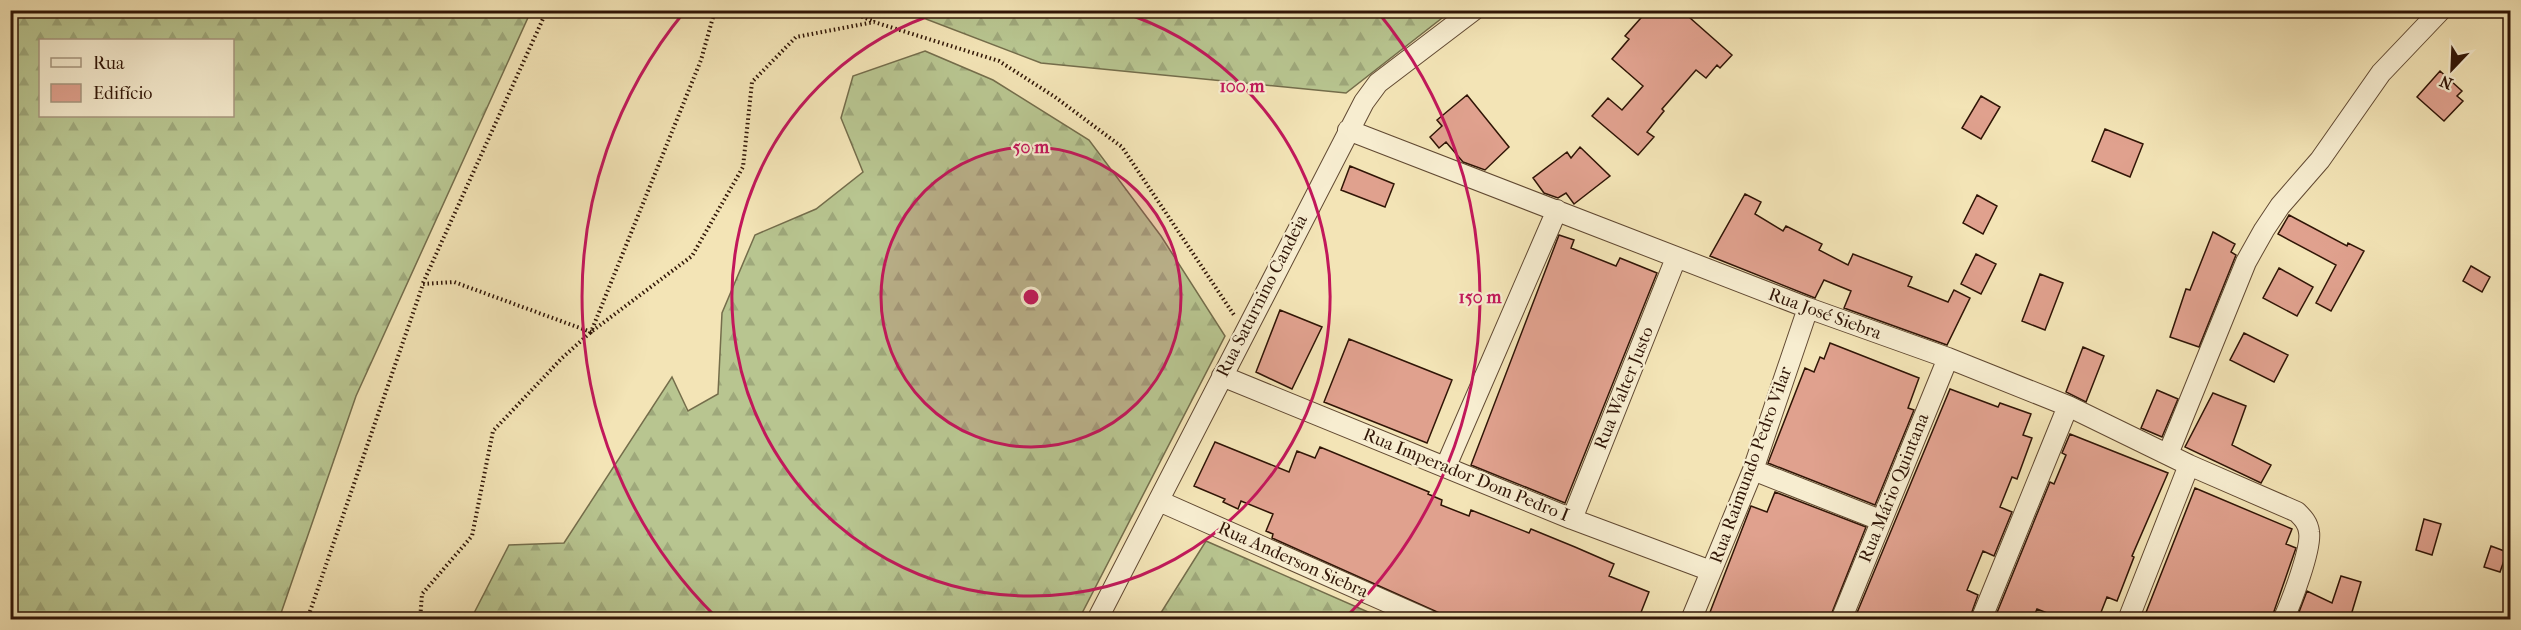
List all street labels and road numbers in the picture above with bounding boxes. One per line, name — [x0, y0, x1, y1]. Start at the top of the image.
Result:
street label: Rua Saturnino Candeia — [1212, 211, 1312, 381]
street label: Rua José Siebra — [1766, 284, 1885, 344]
street label: Rua Walter Justo — [1590, 324, 1658, 452]
street label: Rua Raimundo Pedro Vilar — [1706, 363, 1797, 566]
street label: Rua Mário Quintana — [1854, 410, 1934, 566]
street label: Rua Imperador Dom Pedro I — [1360, 424, 1572, 526]
street label: Rua Anderson Siebra — [1215, 517, 1372, 603]

